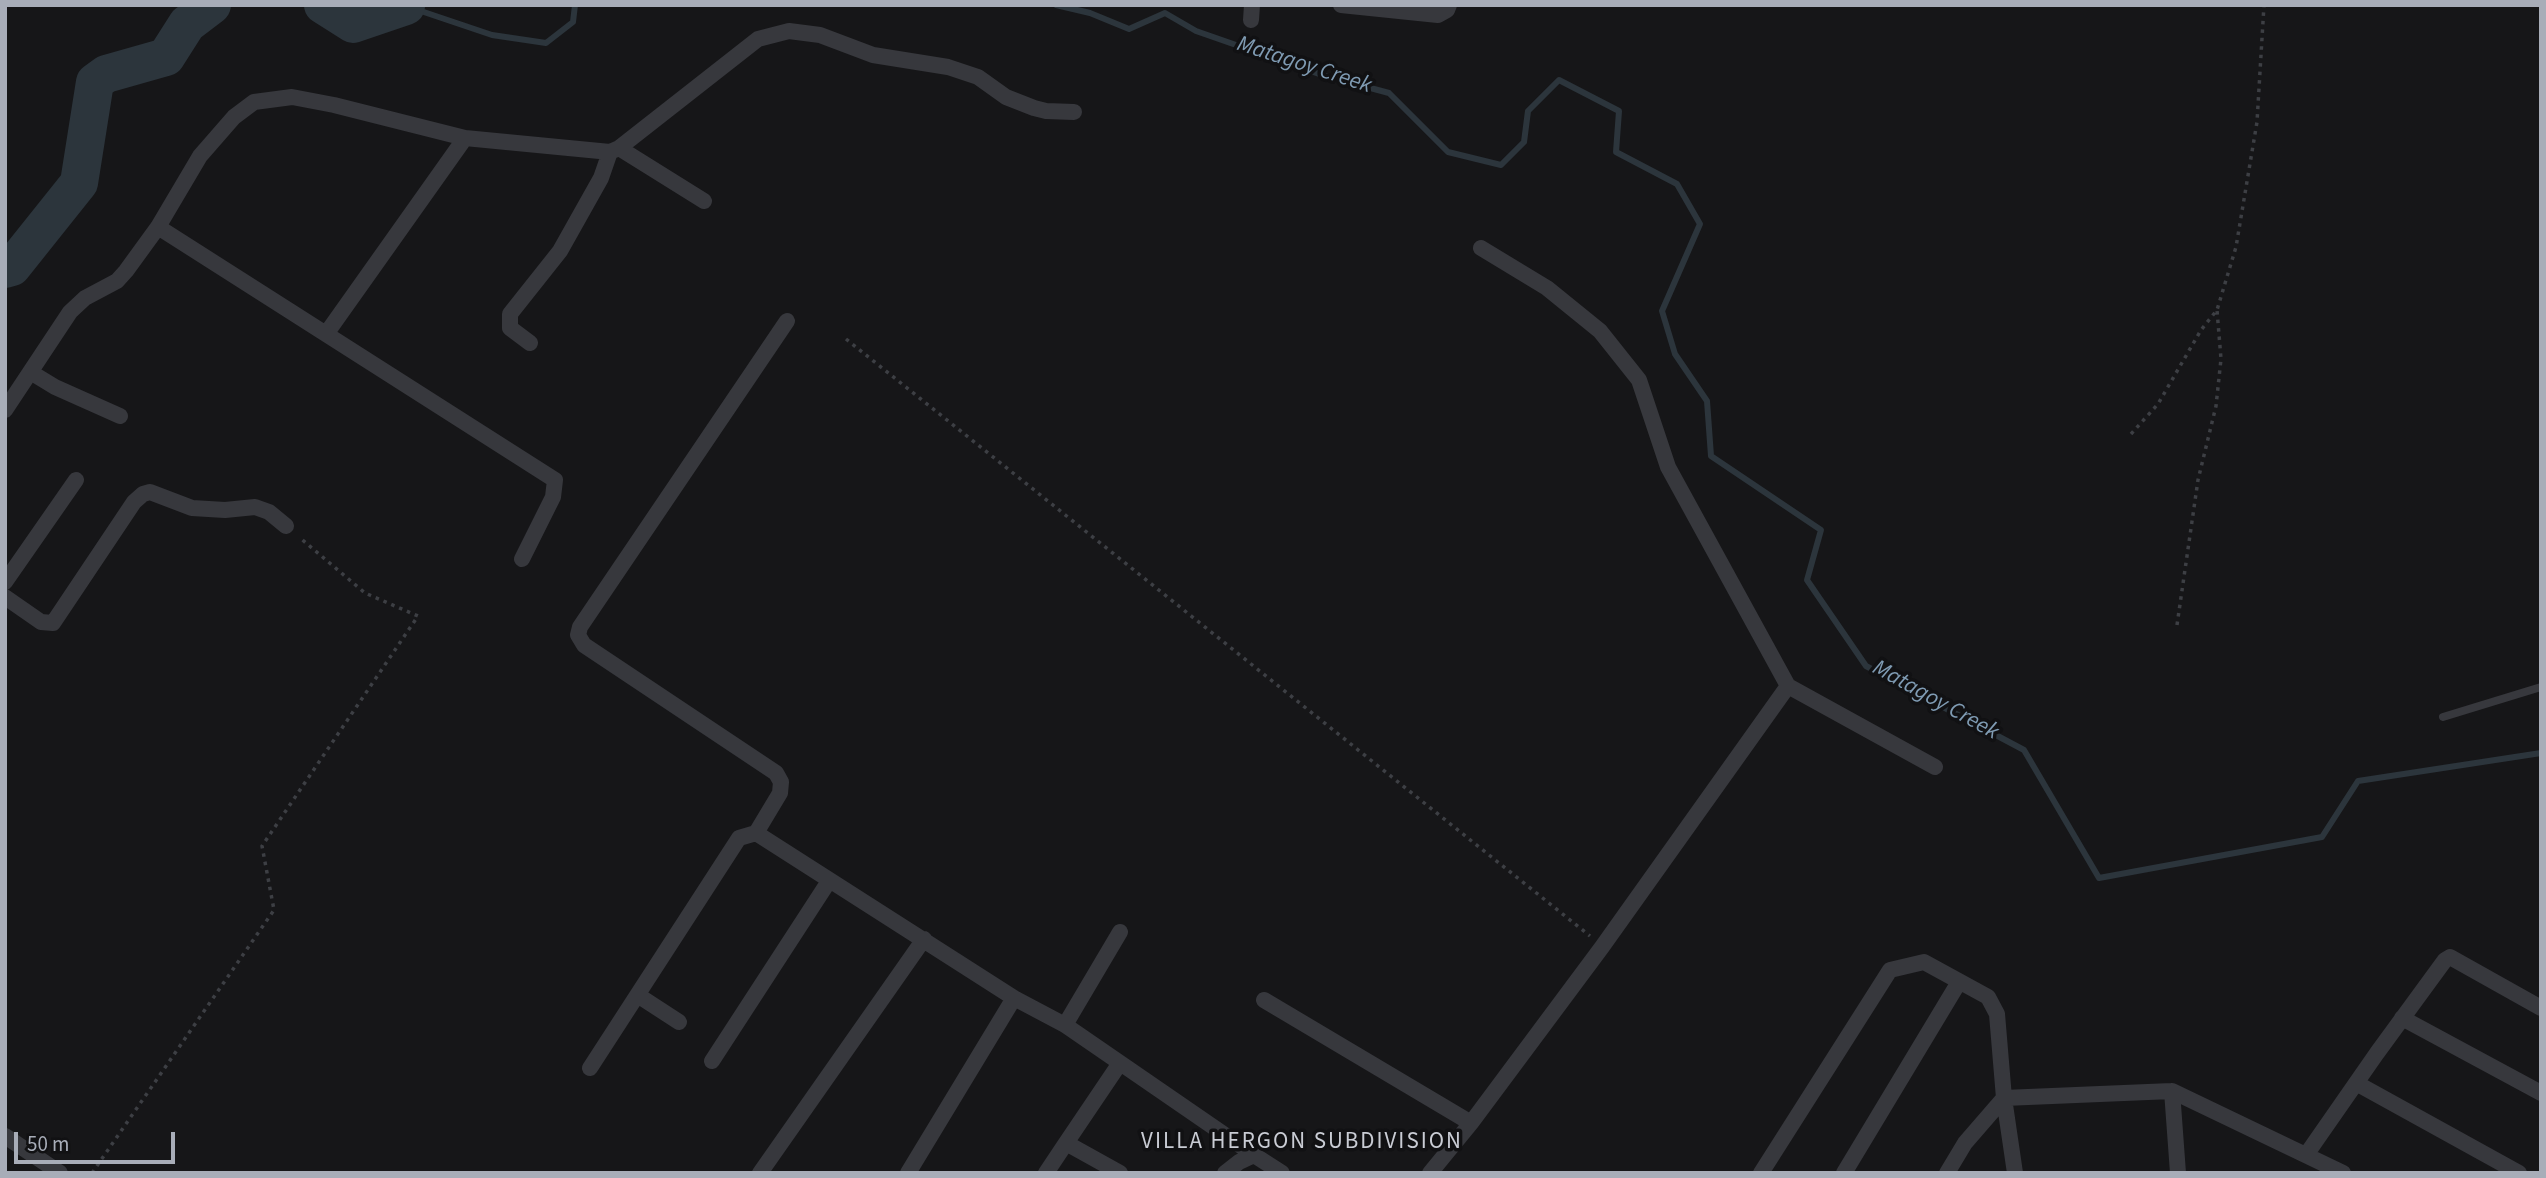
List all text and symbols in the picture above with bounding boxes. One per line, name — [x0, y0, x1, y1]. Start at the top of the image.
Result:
water label: Matagoy Creek — [1233, 31, 1375, 101]
water label: Matagoy Creek — [1867, 655, 2003, 747]
scale bar — [18, 1118, 178, 1162]
text: 50 m — [27, 1129, 69, 1159]
district label: VILLA HERGON SUBDIVISION — [1144, 1129, 1460, 1157]

